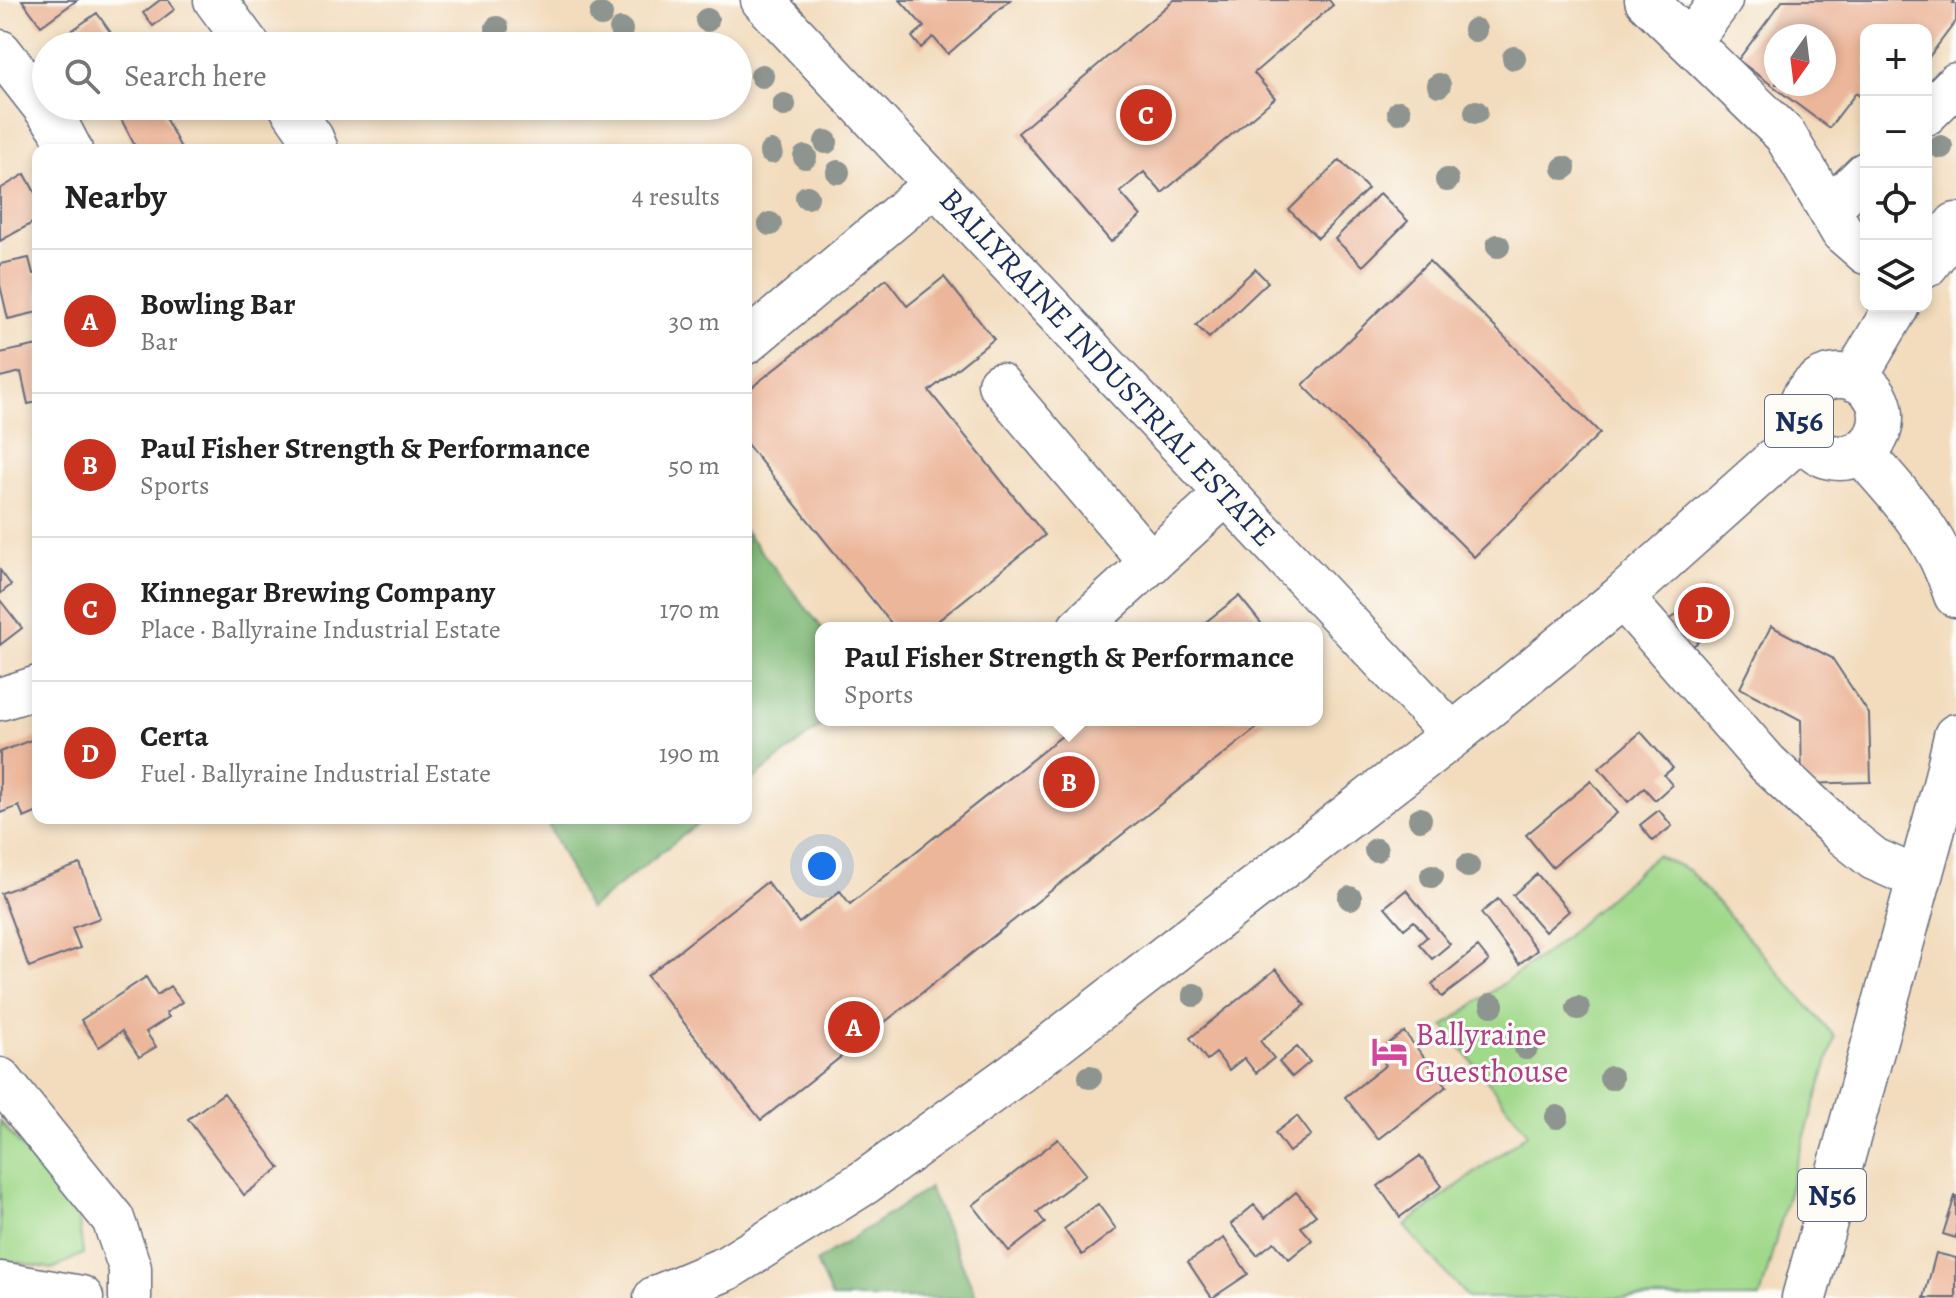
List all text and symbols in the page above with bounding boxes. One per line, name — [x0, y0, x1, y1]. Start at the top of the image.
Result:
north arrow — [1764, 24, 1836, 96]
map controls — [1860, 24, 1932, 312]
button: + — [1860, 24, 1932, 96]
search box — [32, 32, 752, 120]
icon: search — [60, 54, 104, 98]
text: Search here — [124, 56, 267, 96]
pin: C — [1120, 85, 1172, 145]
button: − — [1860, 96, 1932, 168]
button: locate — [1860, 168, 1932, 240]
text: Nearby — [64, 173, 167, 220]
street label: BALLYRAINE INDUSTRIAL ESTATE — [930, 178, 1286, 556]
text: 4 results — [632, 179, 720, 214]
button: layers — [1860, 240, 1932, 312]
text: Bowling Bar — [140, 284, 296, 324]
text: A — [82, 304, 98, 339]
text: 30 m — [669, 304, 720, 339]
text: Bar — [140, 324, 178, 359]
road number: N56 — [1765, 395, 1833, 447]
text: Paul Fisher Strength & Performance — [140, 428, 590, 468]
text: B — [82, 448, 98, 483]
text: 50 m — [668, 448, 720, 483]
text: Sports — [140, 468, 209, 503]
text: Kinnegar Brewing Company — [140, 572, 495, 612]
pin: D — [1678, 583, 1730, 643]
text: C — [82, 592, 98, 627]
text: 170 m — [660, 592, 720, 627]
text: Place · Ballyraine Industrial Estate — [140, 612, 501, 647]
popup — [815, 622, 1323, 726]
text: Paul Fisher Strength & Performance — [844, 637, 1294, 677]
text: Sports — [844, 677, 913, 712]
text: Certa — [140, 716, 209, 756]
text: D — [81, 736, 99, 771]
text: 190 m — [659, 736, 720, 771]
pin: B — [1043, 752, 1095, 812]
text: Fuel · Ballyraine Industrial Estate — [140, 756, 491, 791]
your location — [802, 846, 842, 886]
pin: A — [828, 997, 880, 1057]
place label: Ballyraine Guesthouse — [1415, 1012, 1568, 1093]
hotel icon: Ballyraine Guesthouse — [1370, 1033, 1408, 1071]
road number: N56 — [1798, 1169, 1866, 1221]

